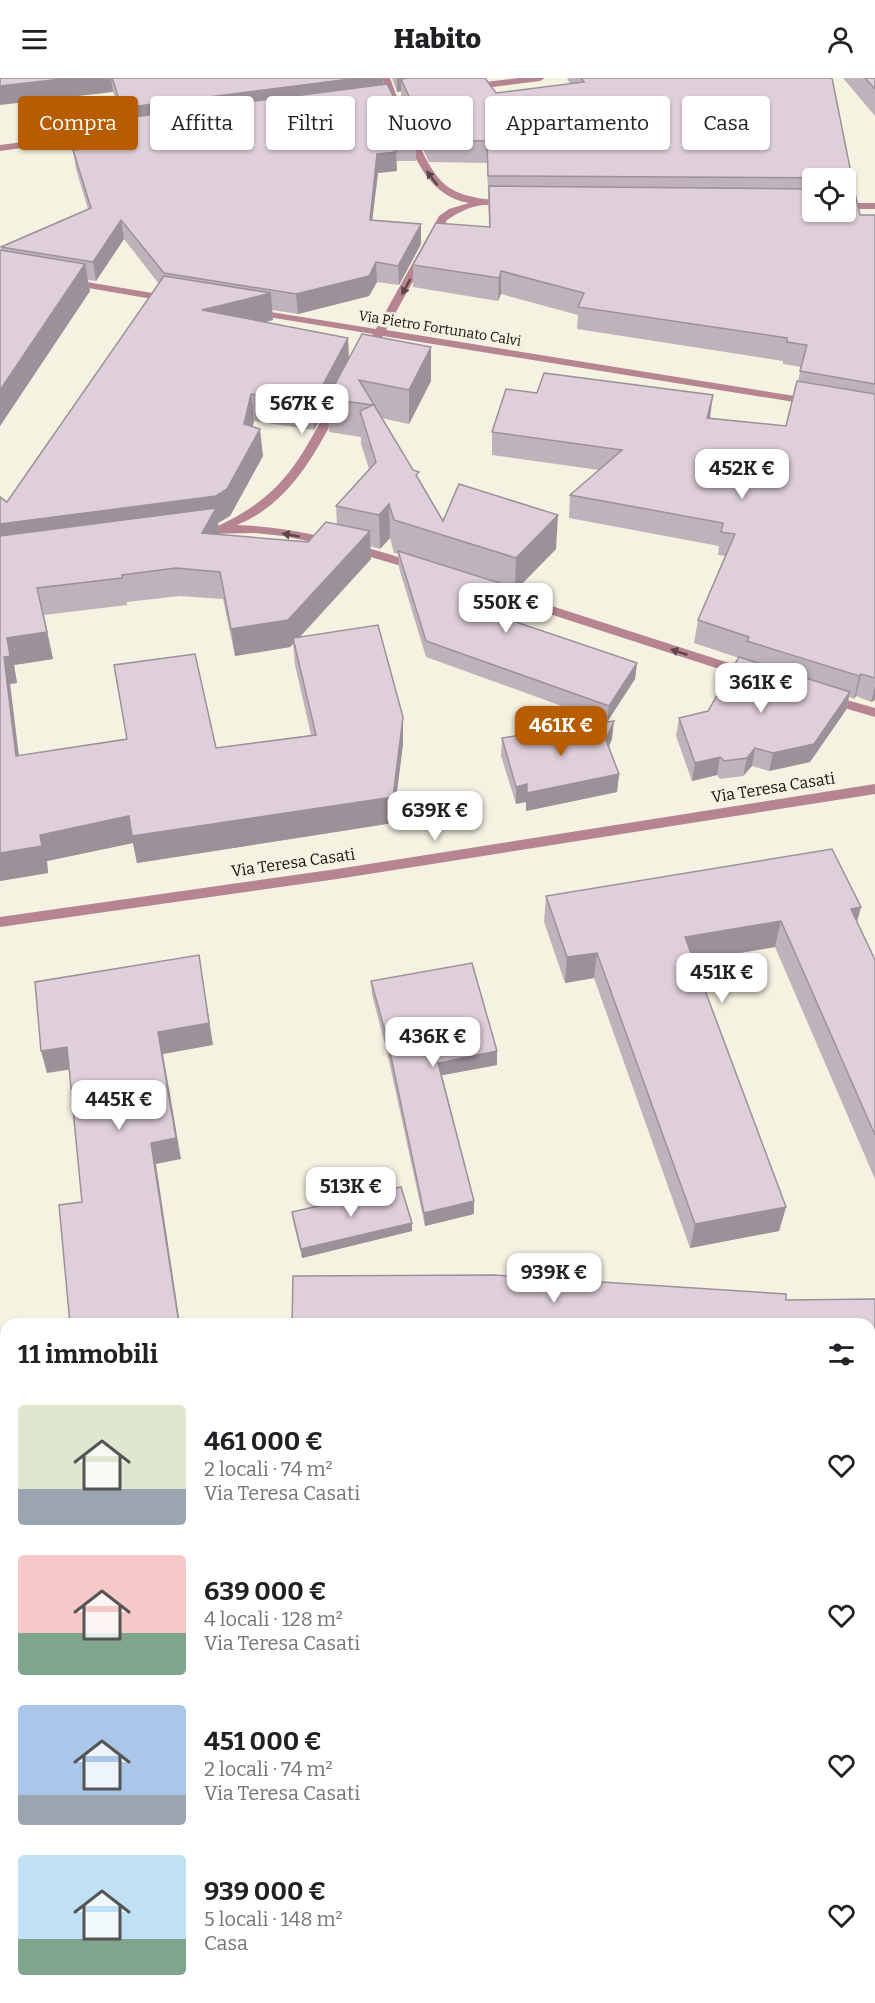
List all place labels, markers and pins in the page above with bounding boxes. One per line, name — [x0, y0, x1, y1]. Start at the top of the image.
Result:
pin: 567K € — [253, 384, 351, 435]
pin: 452K € — [693, 449, 791, 500]
pin: 550K € — [457, 583, 555, 634]
pin: 361K € — [712, 663, 810, 714]
pin: 461K € — [512, 706, 610, 757]
pin: 639K € — [386, 791, 484, 842]
pin: 451K € — [673, 953, 771, 1004]
pin: 436K € — [384, 1017, 482, 1068]
pin: 445K € — [70, 1080, 168, 1131]
pin: 513K € — [302, 1167, 400, 1218]
pin: 939K € — [505, 1253, 603, 1304]

